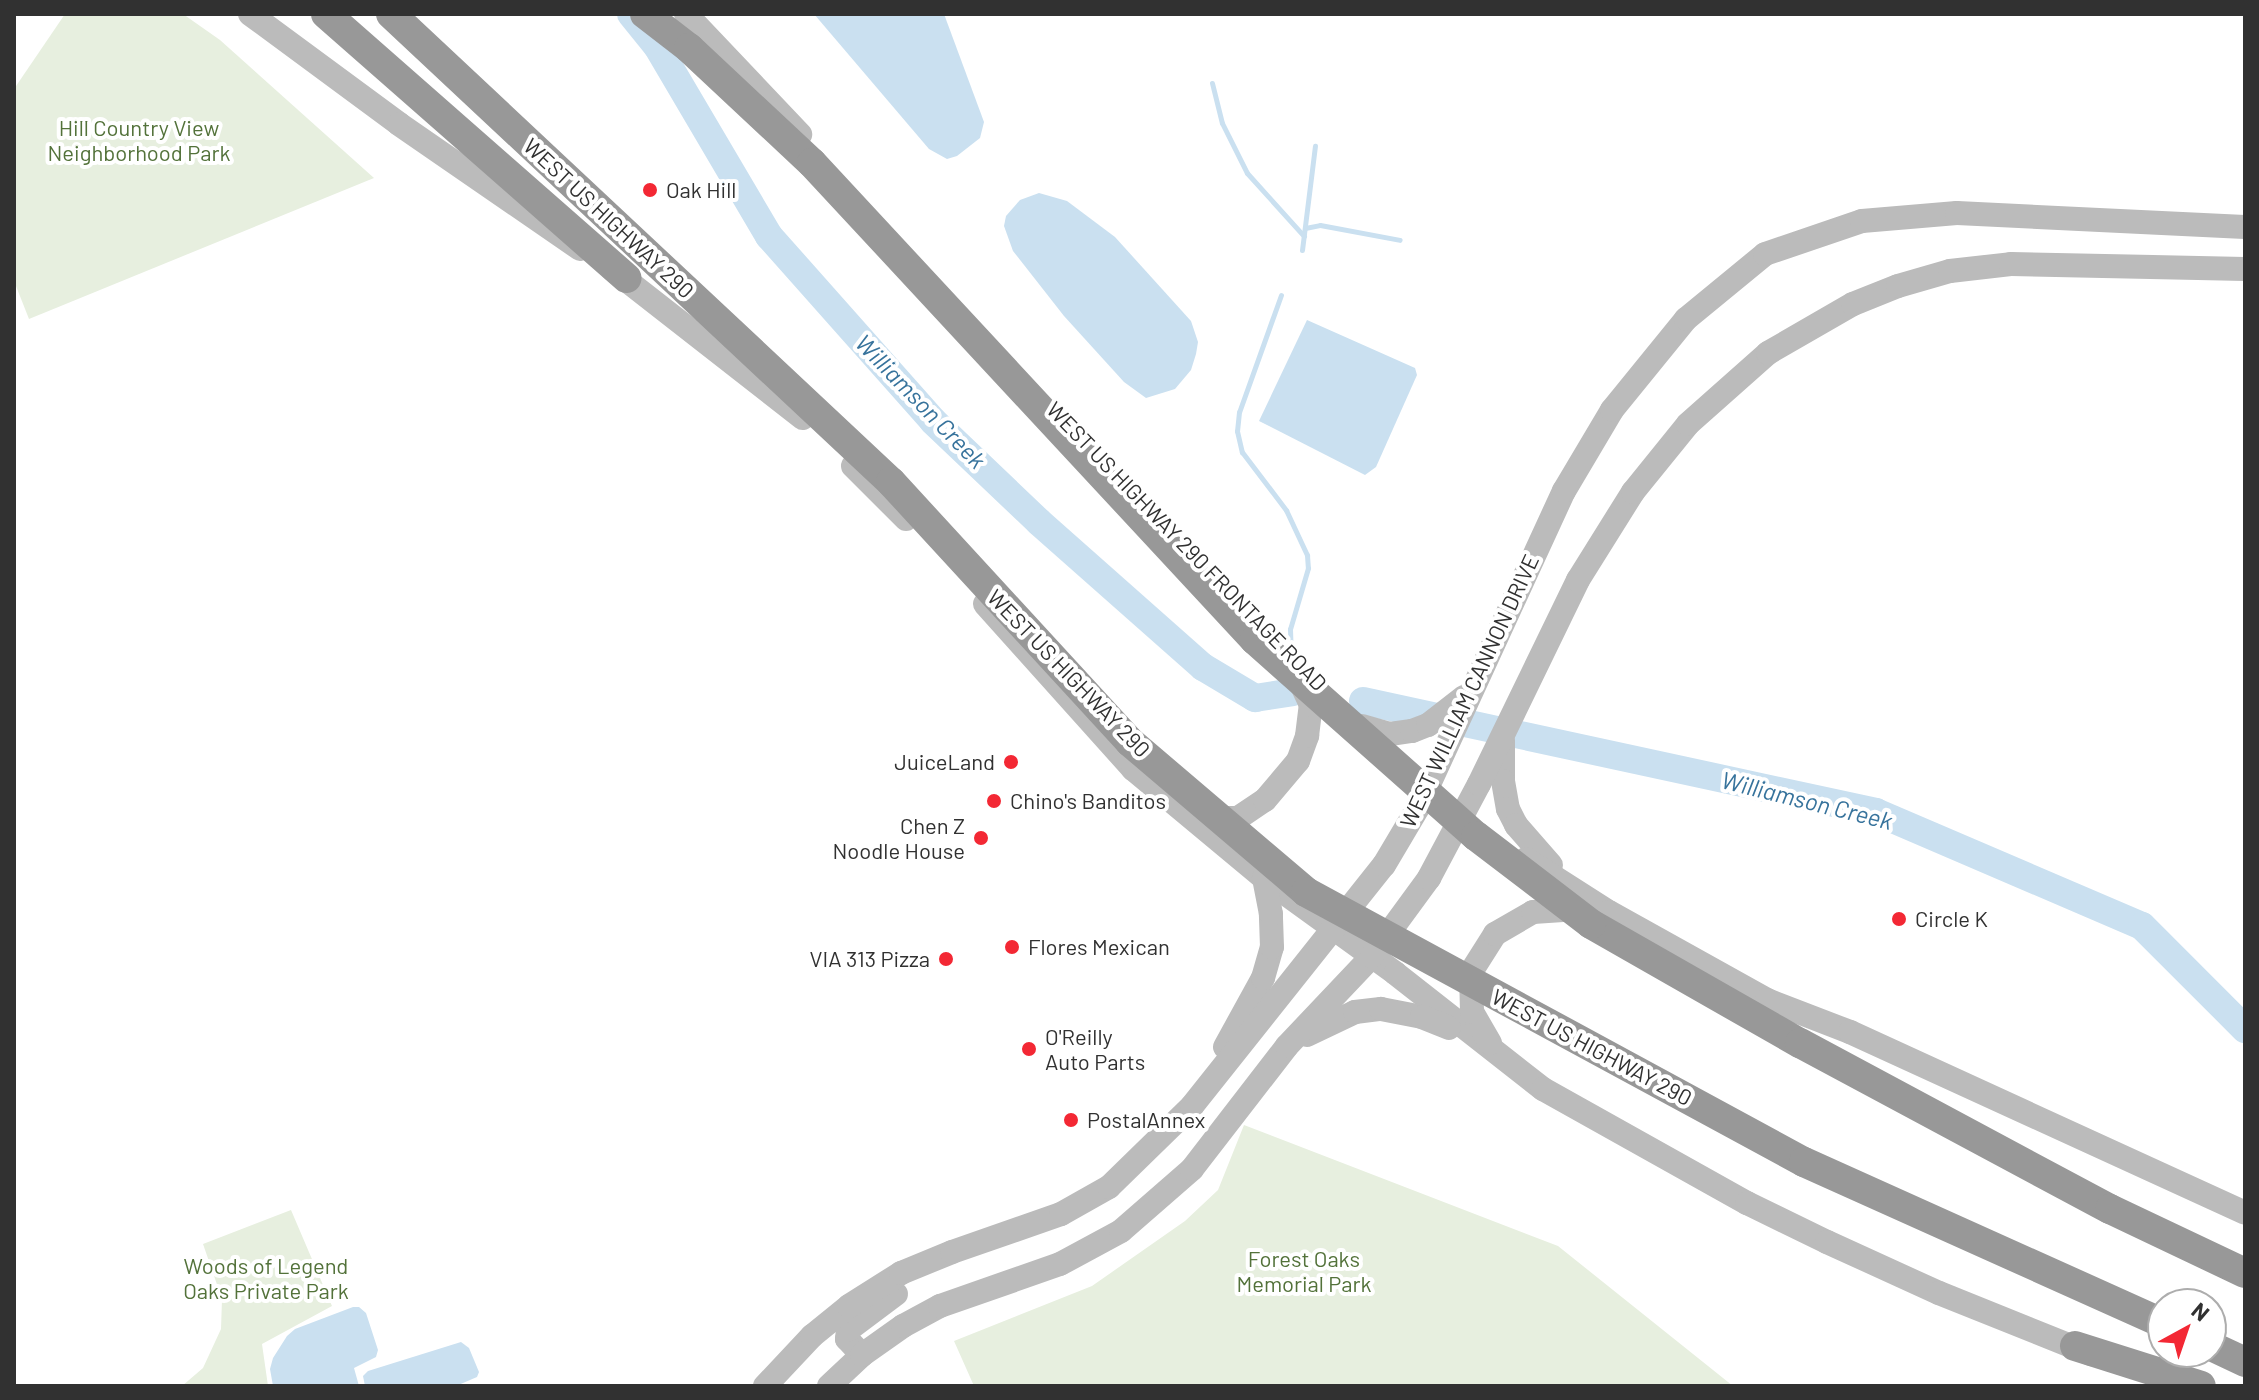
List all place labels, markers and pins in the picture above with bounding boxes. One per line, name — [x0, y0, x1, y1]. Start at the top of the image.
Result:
place label: Oak Hill — [666, 177, 736, 203]
marker: Oak Hill — [641, 181, 659, 199]
place label: JuiceLand — [894, 749, 995, 775]
marker: JuiceLand — [1002, 753, 1020, 771]
place label: Chino's Banditos — [1010, 788, 1166, 814]
marker: Chino's Banditos — [985, 792, 1003, 810]
place label: Chen Z Noodle House — [832, 812, 965, 864]
marker: Chen Z Noodle House — [972, 829, 990, 847]
place label: Circle K — [1915, 906, 1988, 932]
marker: Circle K — [1890, 910, 1908, 928]
place label: Flores Mexican — [1028, 934, 1170, 960]
marker: Flores Mexican — [1003, 938, 1021, 956]
place label: VIA 313 Pizza — [810, 946, 930, 972]
marker: VIA 313 Pizza — [937, 950, 955, 968]
place label: O'Reilly Auto Parts — [1045, 1023, 1145, 1074]
marker: O'Reilly Auto Parts — [1020, 1040, 1038, 1058]
place label: PostalAnnex — [1087, 1107, 1205, 1133]
marker: PostalAnnex — [1062, 1111, 1080, 1129]

